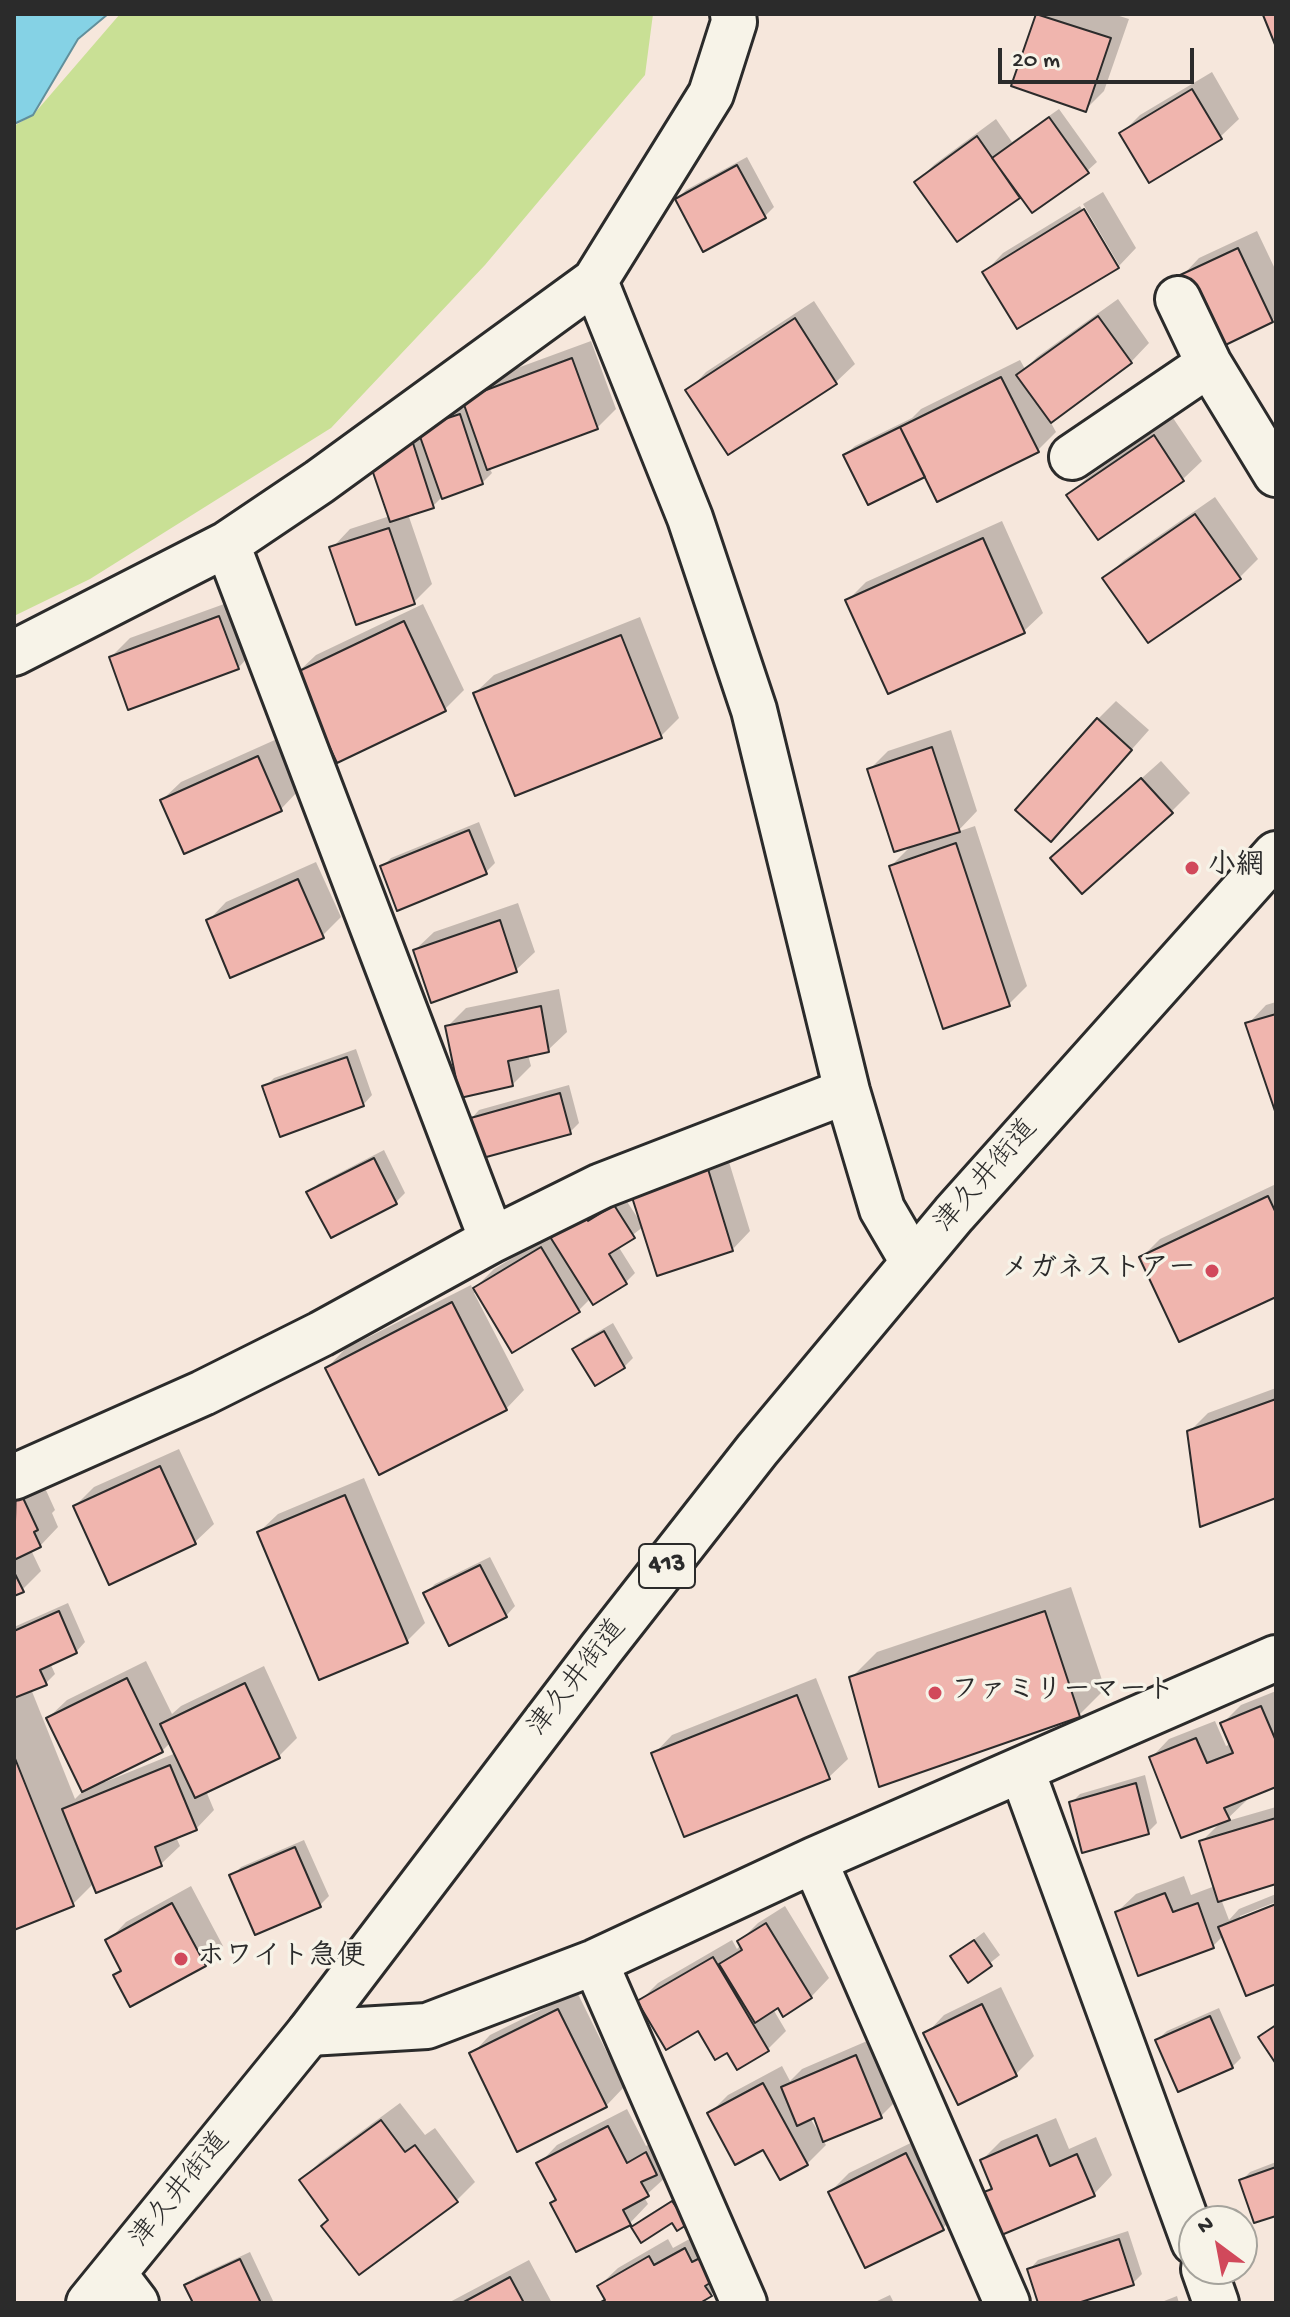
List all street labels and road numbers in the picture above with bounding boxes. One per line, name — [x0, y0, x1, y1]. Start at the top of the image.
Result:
street label: 津久井街道 — [929, 1113, 1047, 1241]
road number: 413 — [639, 1544, 695, 1588]
street label: 津久井街道 — [523, 1613, 635, 1745]
street label: 津久井街道 — [125, 2126, 239, 2256]

